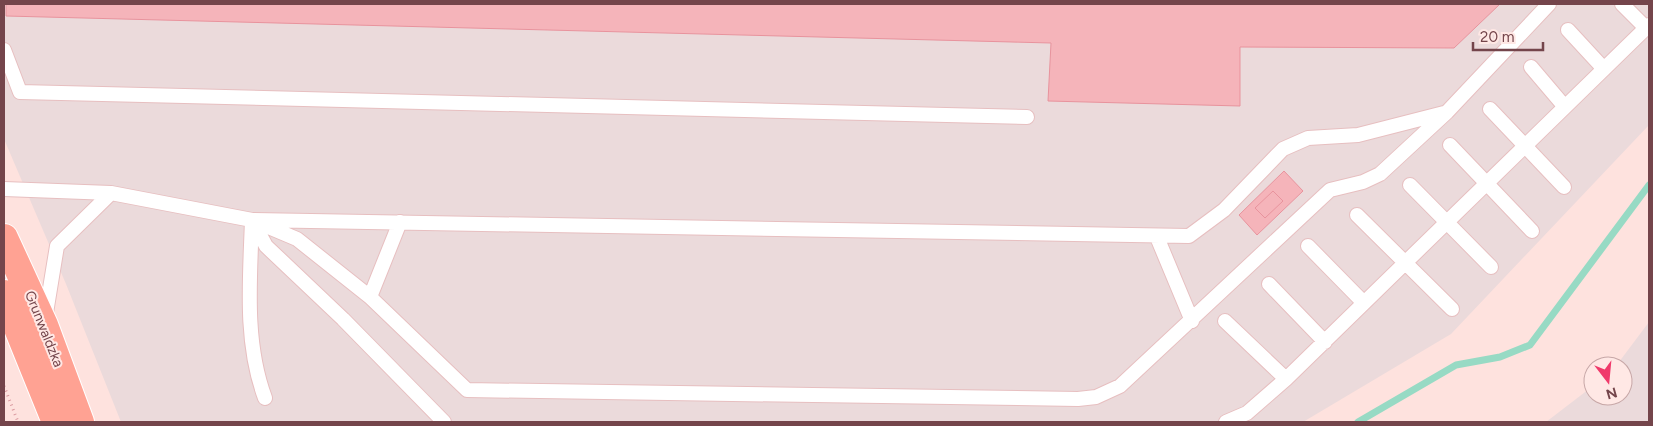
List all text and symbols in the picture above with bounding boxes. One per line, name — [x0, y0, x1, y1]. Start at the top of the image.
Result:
scale bar — [1473, 20, 1543, 52]
text: 20 m — [1480, 28, 1514, 46]
street label: Grunwaldzka — [21, 288, 67, 370]
north arrow — [1583, 356, 1633, 406]
text: N — [1604, 383, 1619, 403]

